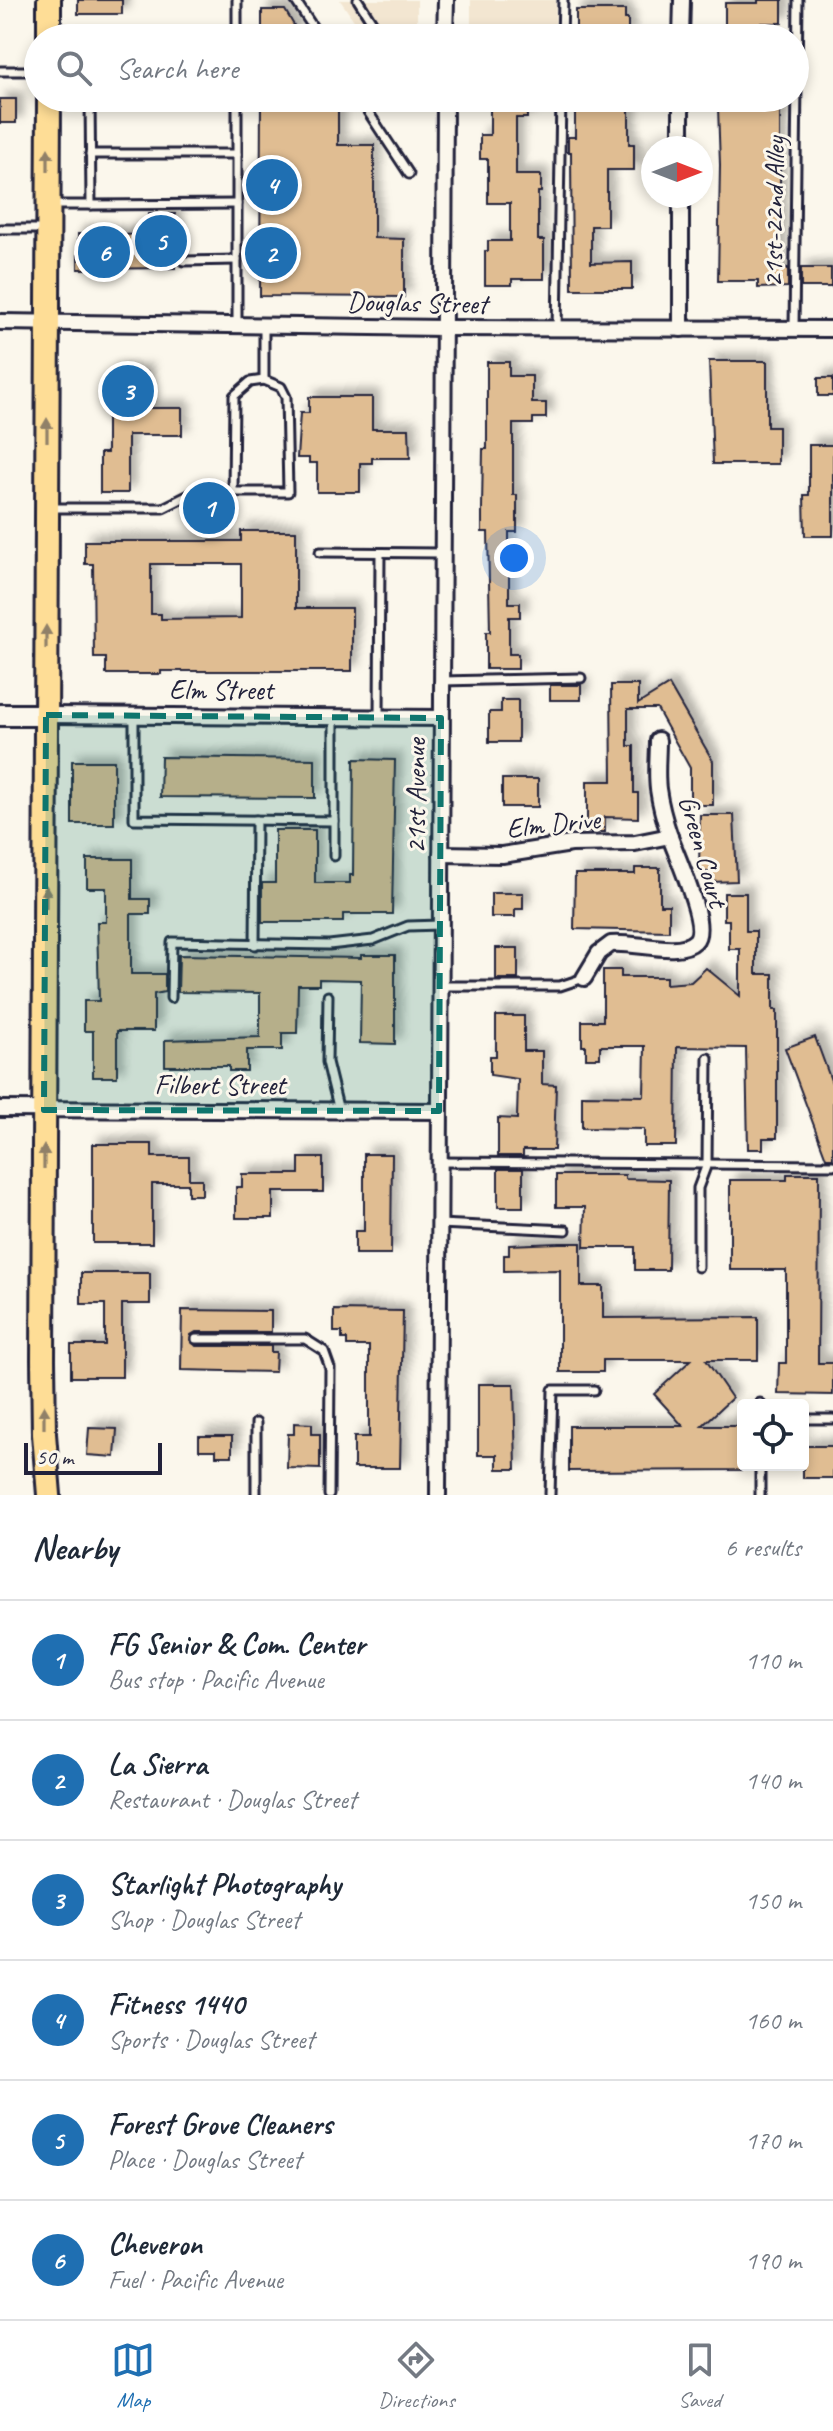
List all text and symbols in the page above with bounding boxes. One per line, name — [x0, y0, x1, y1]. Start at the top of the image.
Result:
search box — [24, 24, 809, 112]
icon: search — [52, 46, 96, 90]
text: Search here — [116, 49, 238, 87]
street label: 21st-22nd Alley — [755, 134, 792, 288]
north arrow — [641, 136, 713, 208]
one-way arrow — [42, 147, 54, 172]
pin: 4 — [246, 155, 298, 215]
pin: 5 — [135, 211, 187, 271]
pin: 6 — [78, 222, 130, 282]
pin: 2 — [245, 223, 297, 283]
street label: Douglas Street — [347, 284, 491, 321]
pin: 3 — [102, 361, 154, 421]
one-way arrow — [41, 417, 53, 442]
pin: 1 — [183, 478, 235, 538]
your location — [494, 538, 534, 578]
one-way arrow — [40, 624, 52, 649]
street label: Elm Street — [169, 672, 276, 707]
street label: 21st Avenue — [398, 736, 433, 854]
street label: Green Court — [671, 791, 737, 914]
street label: Elm Drive — [505, 801, 603, 846]
one-way arrow — [39, 884, 52, 909]
street label: Filbert Street — [155, 1067, 288, 1102]
one-way arrow — [38, 1144, 50, 1169]
map controls — [737, 1399, 809, 1471]
button: locate — [737, 1399, 809, 1471]
one-way arrow — [38, 1404, 50, 1429]
scale bar — [24, 1439, 162, 1475]
text: 50 m — [36, 1443, 73, 1471]
text: Nearby — [32, 1526, 118, 1569]
text: 6 results — [725, 1531, 801, 1564]
text: FG Senior & Com. Center — [108, 1625, 365, 1663]
text: 1 — [52, 1644, 64, 1677]
text: 110 m — [745, 1644, 801, 1677]
text: Bus stop · Pacific Avenue — [108, 1663, 324, 1696]
text: La Sierra — [108, 1745, 207, 1783]
text: 2 — [52, 1764, 64, 1797]
text: 140 m — [745, 1764, 801, 1797]
text: Restaurant · Douglas Street — [108, 1783, 356, 1816]
text: Starlight Photography — [108, 1865, 341, 1903]
text: 3 — [52, 1884, 64, 1917]
text: 150 m — [745, 1884, 801, 1917]
text: Shop · Douglas Street — [108, 1903, 300, 1936]
text: Fitness 1440 — [108, 1985, 244, 2023]
text: 4 — [52, 2004, 64, 2037]
text: 160 m — [745, 2004, 801, 2037]
text: Sports · Douglas Street — [108, 2023, 314, 2056]
text: Forest Grove Cleaners — [108, 2105, 332, 2143]
text: 5 — [52, 2124, 64, 2157]
text: 170 m — [745, 2124, 801, 2157]
text: Place · Douglas Street — [108, 2143, 301, 2176]
text: Cheveron — [108, 2225, 202, 2263]
text: 6 — [52, 2244, 64, 2277]
text: 190 m — [745, 2244, 801, 2277]
text: Fuel · Pacific Avenue — [108, 2263, 283, 2296]
tab: Map — [111, 2338, 155, 2414]
tab: Directions — [378, 2338, 455, 2414]
tab: Saved — [678, 2338, 722, 2414]

